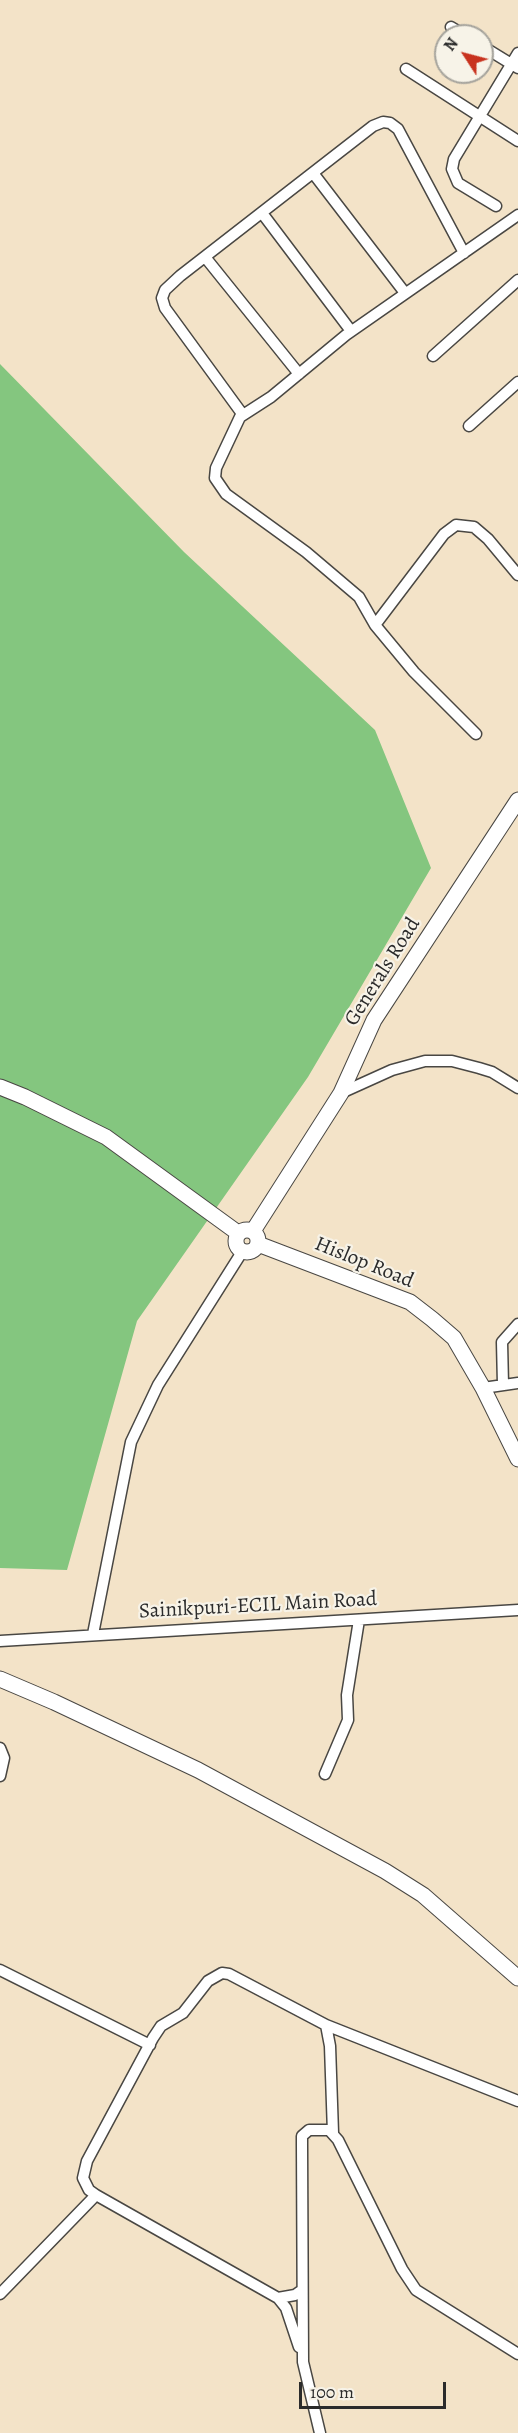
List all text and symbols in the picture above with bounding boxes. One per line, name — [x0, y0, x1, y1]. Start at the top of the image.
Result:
north arrow — [434, 24, 494, 84]
text: N — [439, 33, 463, 56]
street label: Generals Road — [340, 913, 426, 1031]
street label: Hislop Road — [311, 1232, 417, 1294]
street label: Sainikpuri-ECIL Main Road — [138, 1587, 378, 1625]
scale bar — [302, 2370, 449, 2408]
text: 100 m — [310, 2380, 354, 2404]

